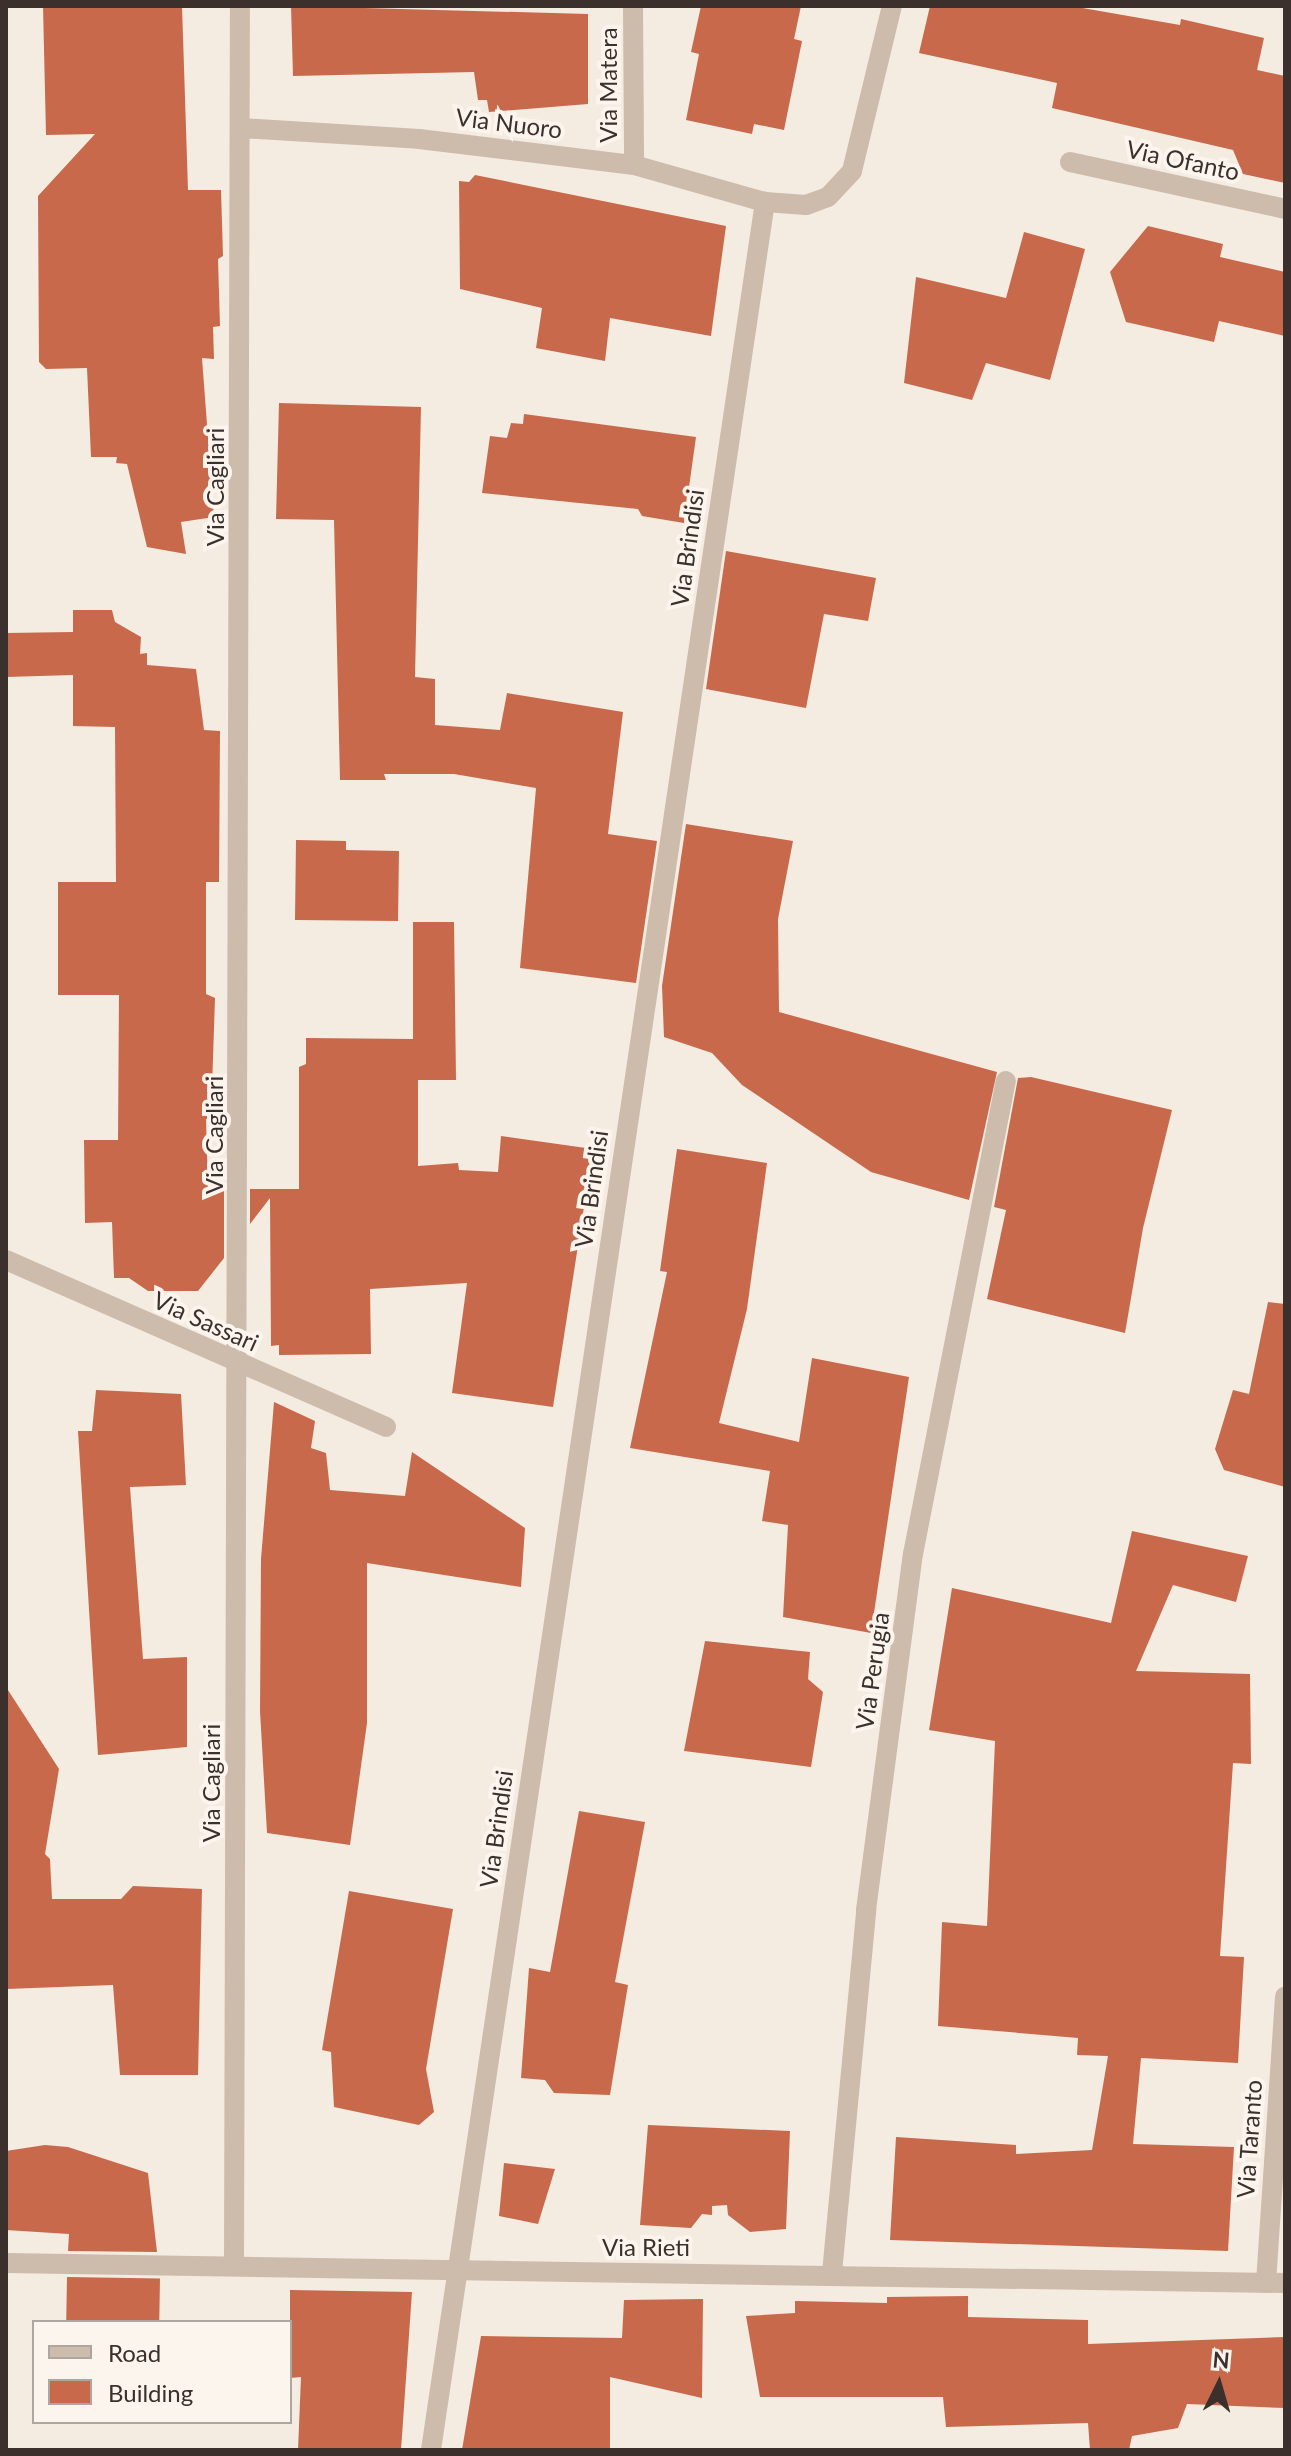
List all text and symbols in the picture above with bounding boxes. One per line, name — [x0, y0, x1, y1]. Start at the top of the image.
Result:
street label: Via Matera — [594, 27, 622, 143]
street label: Via Nuoro — [454, 102, 564, 144]
street label: Via Ofanto — [1124, 134, 1242, 186]
street label: Via Cagliari — [201, 428, 229, 546]
street label: Via Brindisi — [664, 487, 710, 609]
street label: Via Cagliari — [200, 1076, 228, 1194]
street label: Via Brindisi — [568, 1128, 614, 1250]
street label: Via Sassari — [149, 1285, 263, 1357]
street label: Via Perugia — [849, 1610, 895, 1732]
street label: Via Cagliari — [197, 1724, 225, 1842]
street label: Via Brindisi — [473, 1768, 519, 1890]
street label: Via Taranto — [1230, 2078, 1268, 2200]
street label: Via Rieti — [602, 2233, 690, 2261]
legend — [32, 2320, 292, 2424]
text: Road — [108, 2338, 161, 2367]
north arrow — [1179, 2344, 1259, 2424]
text: N — [1212, 2345, 1231, 2374]
text: Building — [108, 2378, 193, 2407]

